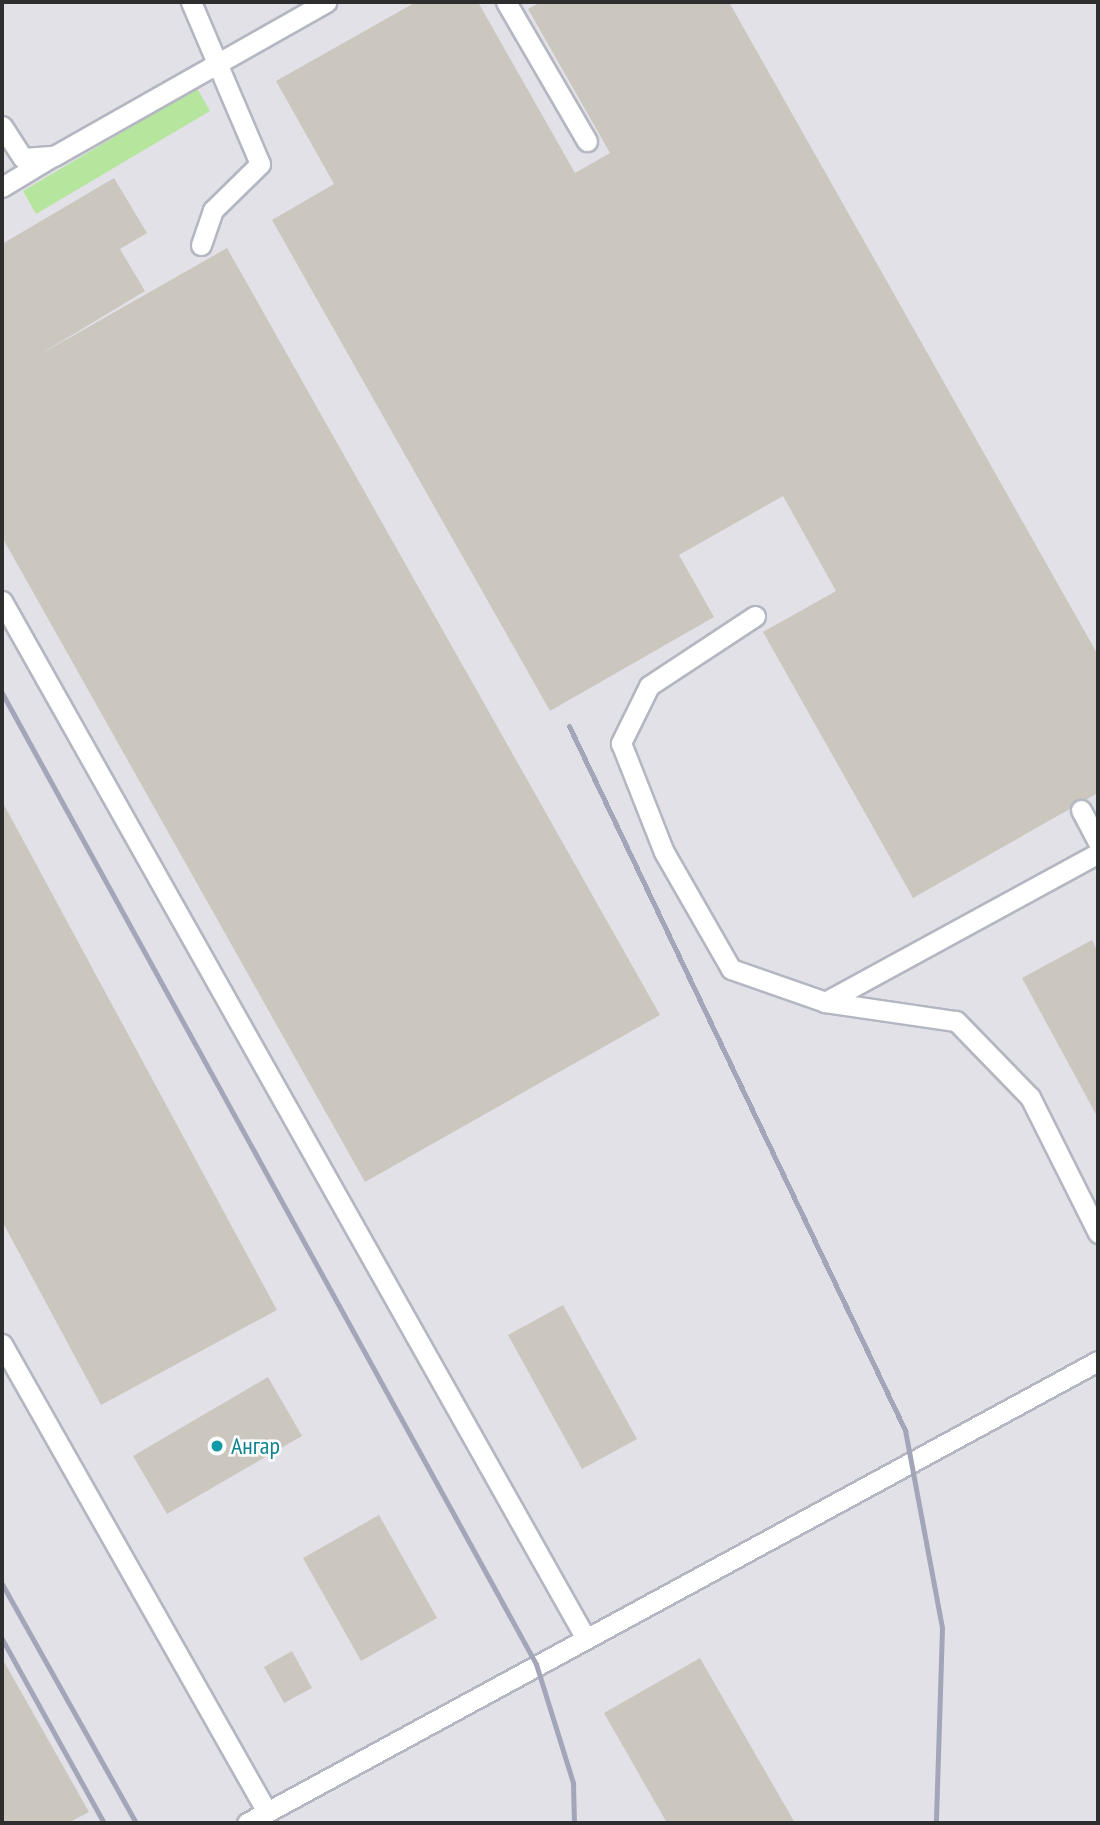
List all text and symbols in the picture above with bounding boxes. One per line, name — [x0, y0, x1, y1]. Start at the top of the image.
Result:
place label: Ангар — [231, 1432, 280, 1460]
marker: Ангар — [209, 1438, 225, 1454]

